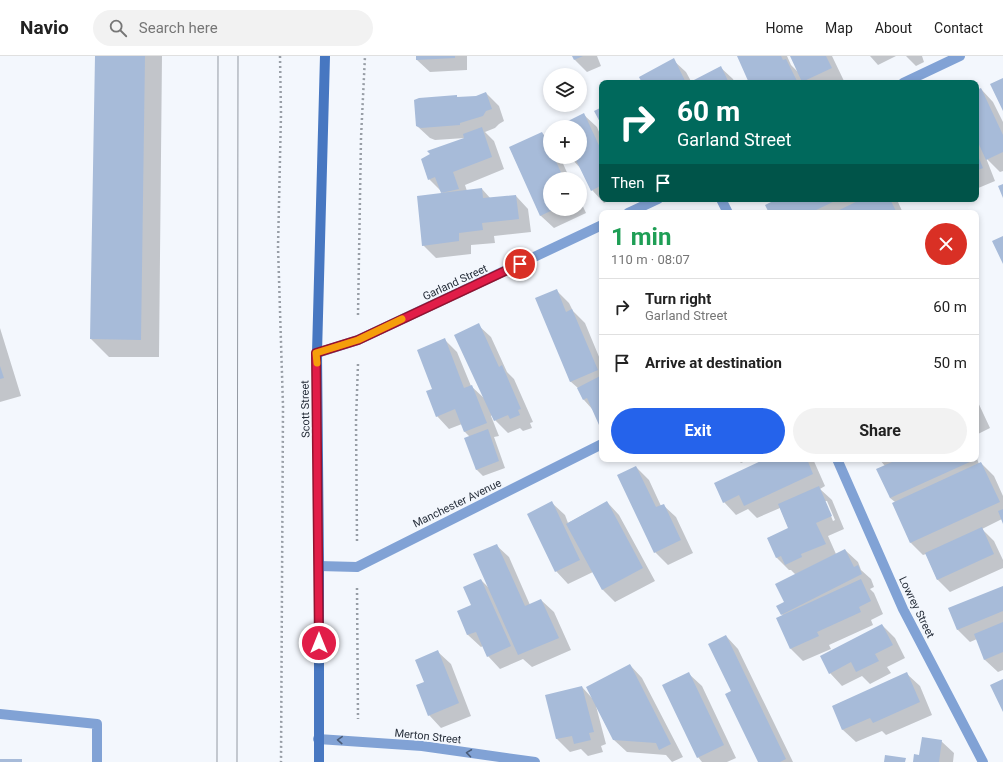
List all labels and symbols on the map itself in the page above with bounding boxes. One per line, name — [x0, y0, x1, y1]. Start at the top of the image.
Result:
pin — [503, 247, 537, 281]
street label: Garland Street — [421, 262, 490, 303]
street label: Scott Street — [298, 380, 313, 438]
street label: Manchester Avenue — [411, 476, 504, 531]
street label: Lowrey Street — [896, 574, 937, 640]
position arrow — [298, 622, 340, 664]
street label: Merton Street — [394, 727, 462, 747]
one-way arrow — [337, 736, 343, 744]
one-way arrow — [466, 749, 472, 758]

